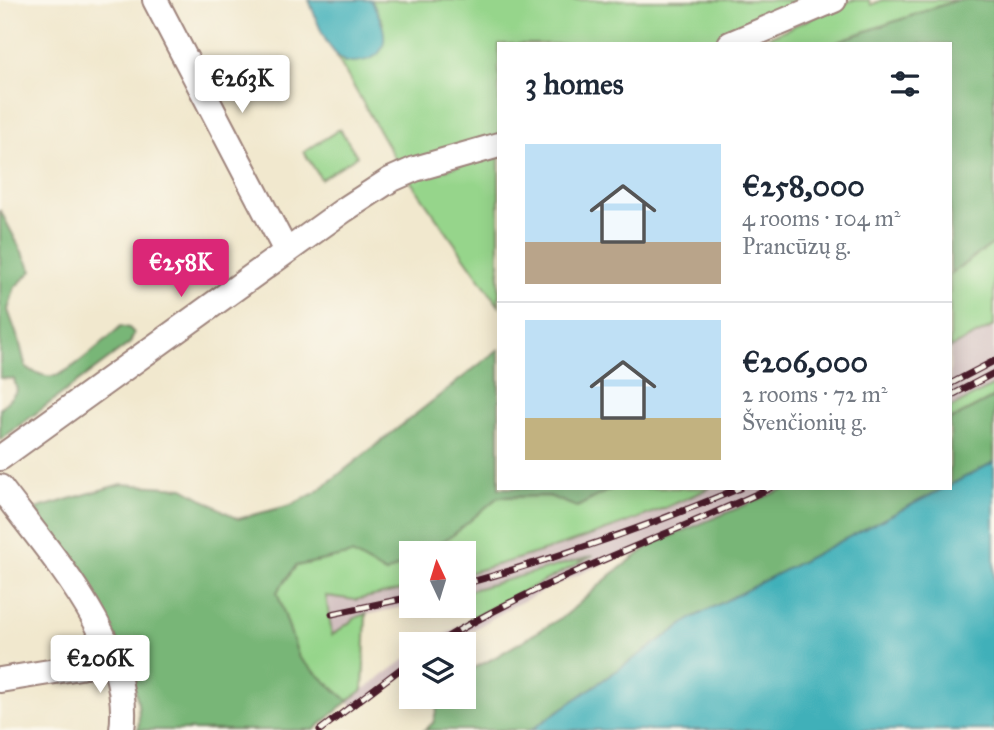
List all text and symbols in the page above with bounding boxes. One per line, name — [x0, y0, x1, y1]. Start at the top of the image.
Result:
pin: €263K — [193, 55, 291, 115]
text: €263K — [211, 64, 273, 92]
icon: filters — [886, 65, 924, 103]
text: 3 homes — [525, 66, 624, 102]
text: €258,000 — [742, 168, 865, 204]
icon: home — [581, 172, 665, 256]
text: 4 rooms · 104 m² — [742, 204, 901, 232]
text: Prancūzų g. — [742, 232, 851, 260]
pin: €258K — [132, 240, 230, 299]
text: €258K — [149, 248, 213, 276]
text: €206,000 — [742, 344, 868, 380]
icon: home — [581, 348, 665, 432]
text: 2 rooms · 72 m² — [742, 380, 887, 408]
text: Švenčionių g. — [742, 408, 867, 436]
north arrow — [399, 541, 476, 618]
map controls — [399, 541, 476, 709]
button: layers — [399, 632, 476, 709]
pin: €206K — [51, 636, 149, 695]
text: €206K — [67, 644, 133, 672]

